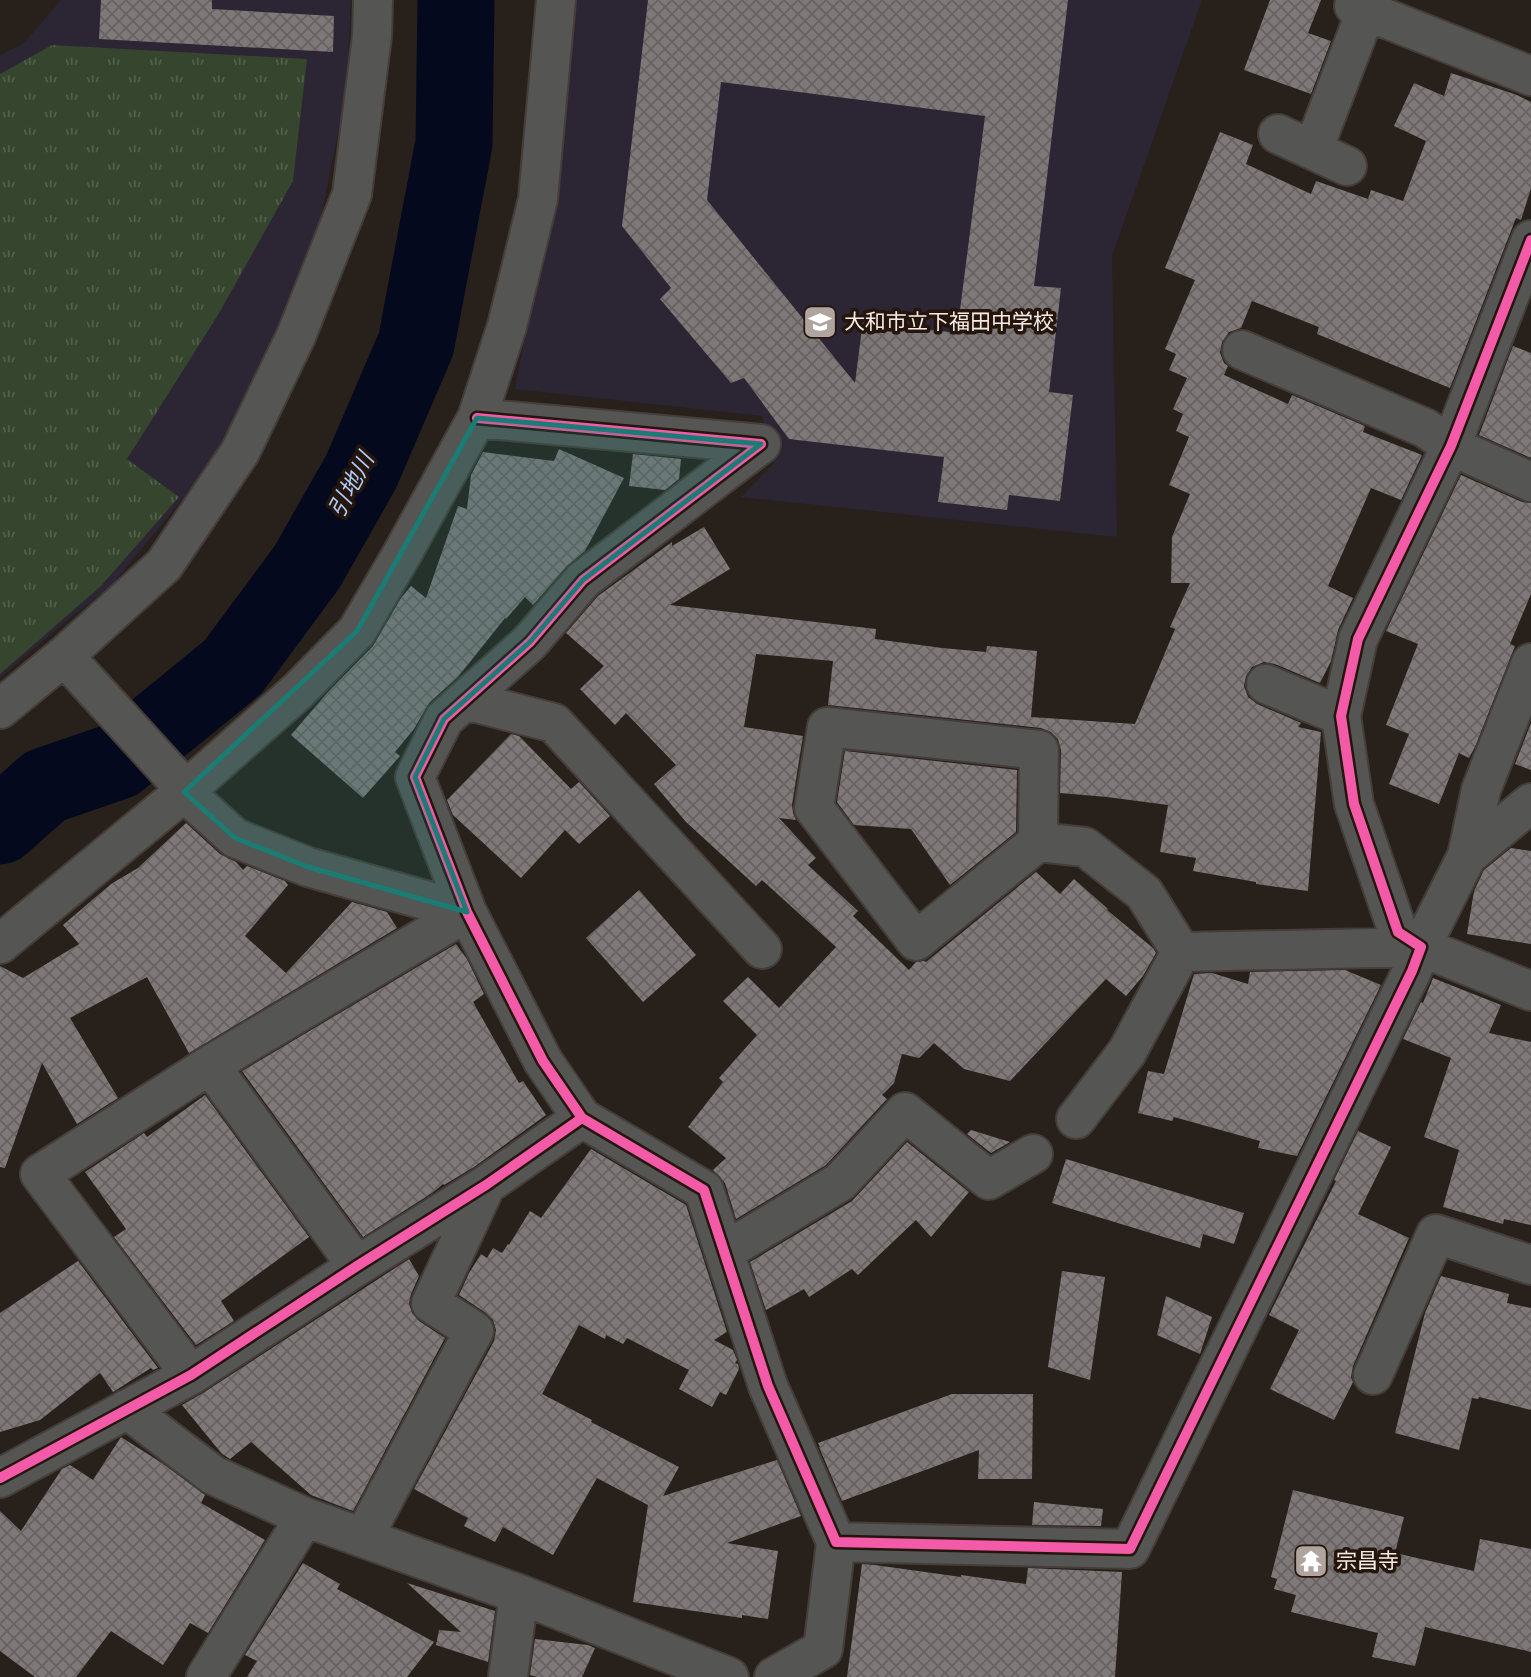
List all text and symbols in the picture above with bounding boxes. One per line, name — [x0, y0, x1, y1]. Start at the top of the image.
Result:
school or university icon: 大和市立下福田中学校 — [801, 303, 839, 341]
place label: 大和市立下福田中学校 — [844, 307, 1054, 336]
water label: 引地川 — [321, 444, 383, 523]
temple icon: 宗昌寺 — [1292, 1542, 1330, 1580]
place label: 宗昌寺 — [1336, 1546, 1399, 1575]

